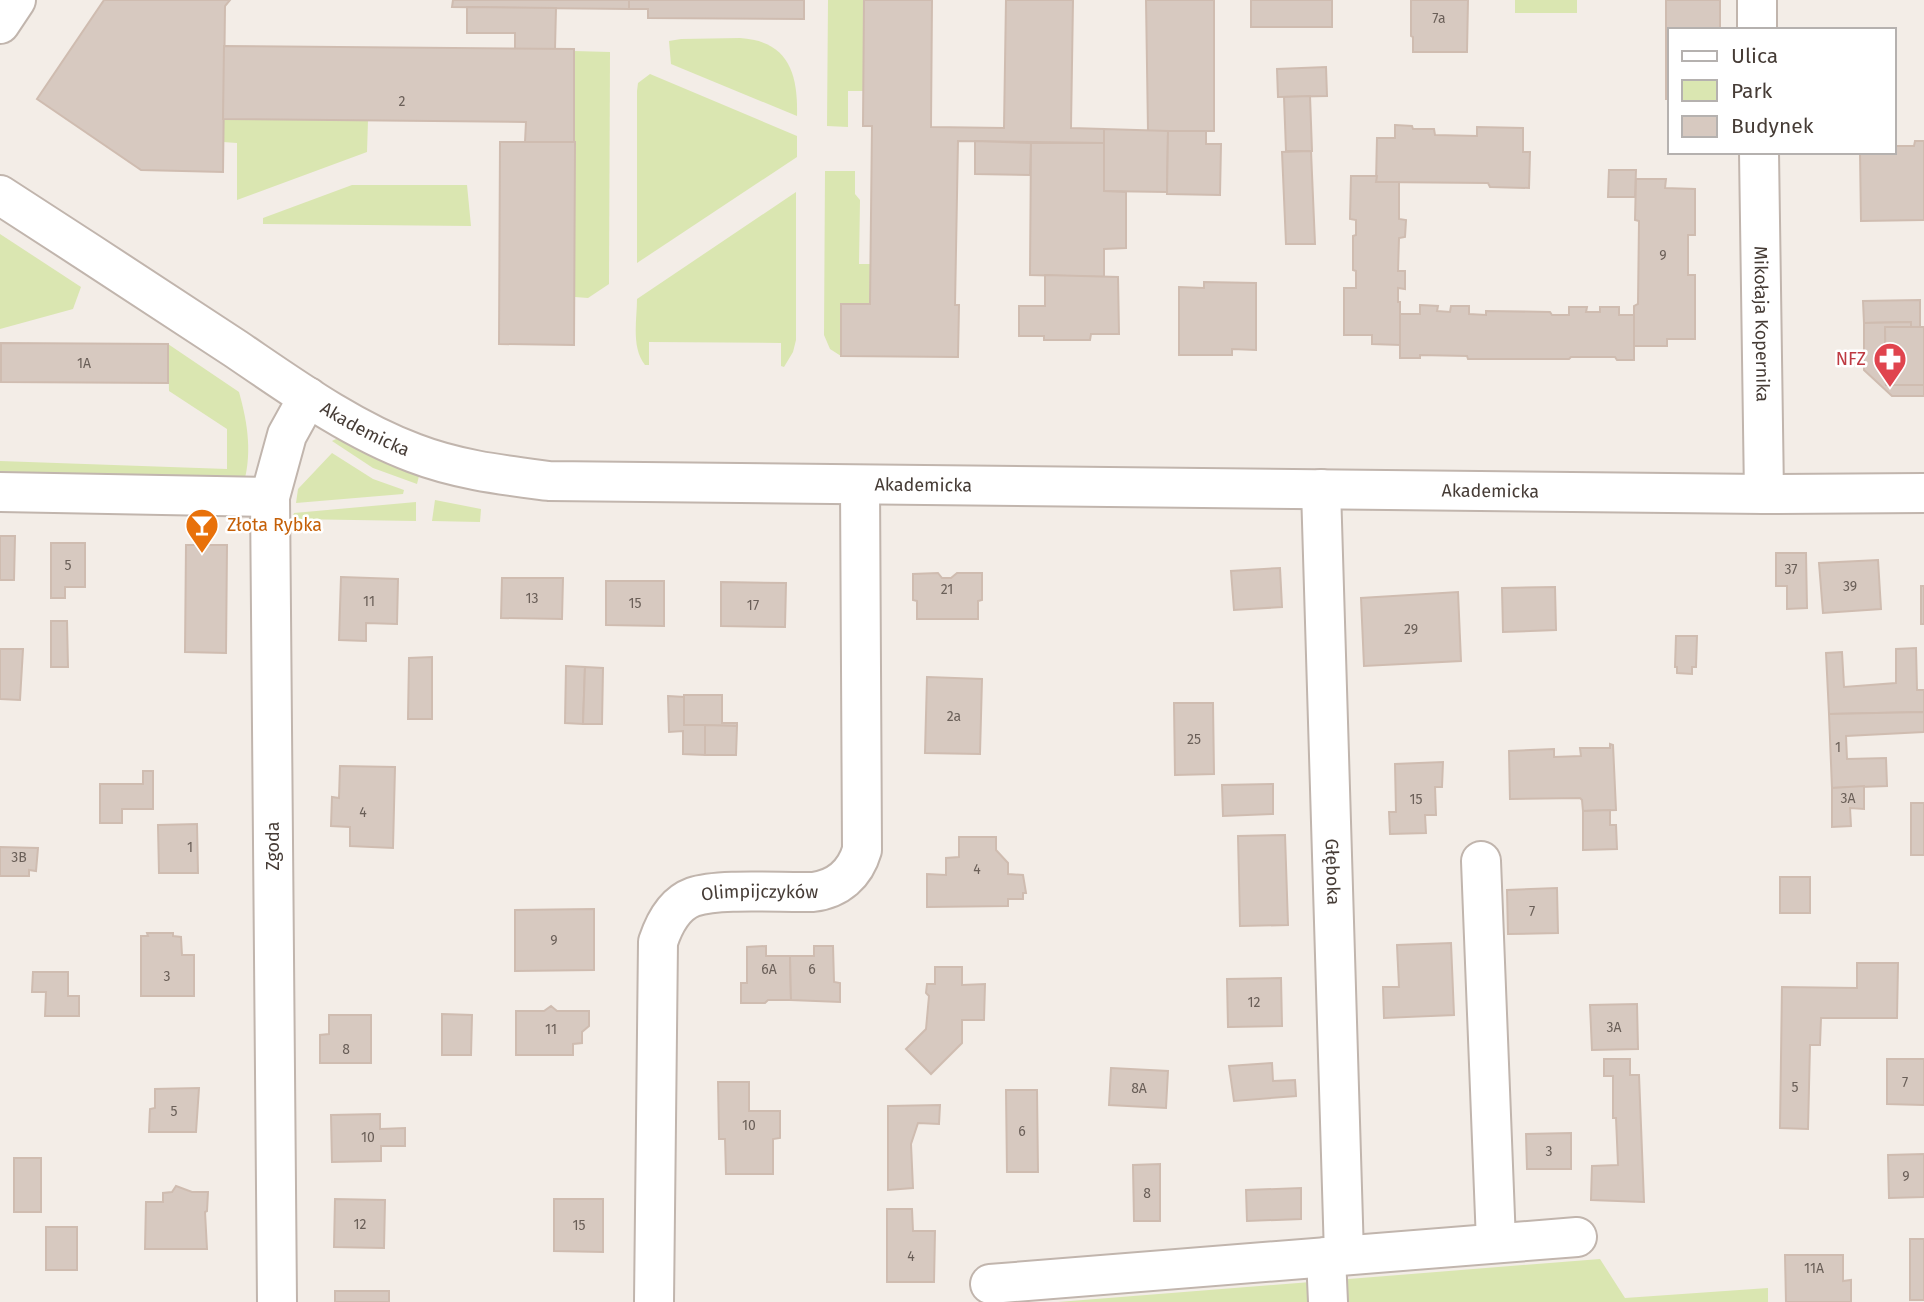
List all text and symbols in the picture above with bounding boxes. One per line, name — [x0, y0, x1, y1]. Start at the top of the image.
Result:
house number: 7a — [1432, 10, 1446, 27]
legend — [1668, 28, 1896, 154]
text: Ulica — [1731, 43, 1778, 69]
text: Park — [1731, 78, 1773, 104]
house number: 2 — [399, 93, 406, 110]
text: Budynek — [1731, 113, 1814, 139]
street label: Mikołaja Kopernika — [1749, 246, 1774, 402]
house number: 9 — [1659, 247, 1667, 264]
pharmacy icon: NFZ — [1871, 340, 1909, 389]
place label: NFZ — [1836, 348, 1866, 370]
house number: 1A — [77, 355, 91, 372]
street label: Akademicka — [316, 397, 413, 461]
street label: Akademicka — [874, 473, 972, 497]
street label: Akademicka — [1441, 480, 1539, 503]
bar icon: Złota Rybka — [183, 506, 221, 555]
place label: Złota Rybka — [227, 514, 322, 536]
house number: 5 — [64, 557, 72, 574]
house number: 37 — [1784, 561, 1798, 578]
house number: 39 — [1843, 578, 1857, 595]
house number: 21 — [941, 581, 953, 598]
house number: 13 — [525, 590, 539, 607]
house number: 11 — [363, 593, 375, 610]
house number: 15 — [628, 595, 642, 612]
house number: 17 — [747, 597, 759, 614]
house number: 29 — [1404, 621, 1418, 638]
house number: 2a — [947, 708, 961, 725]
house number: 25 — [1187, 731, 1201, 748]
house number: 1 — [1835, 739, 1841, 756]
house number: 3A — [1840, 790, 1856, 807]
house number: 15 — [1409, 791, 1423, 808]
house number: 4 — [359, 804, 367, 821]
street label: Zgoda — [262, 821, 284, 871]
street label: Głęboka — [1321, 838, 1344, 905]
house number: 1 — [187, 839, 193, 856]
house number: 3B — [11, 849, 27, 866]
house number: 4 — [973, 861, 981, 878]
street label: Olimpijczyków — [700, 880, 819, 906]
house number: 7 — [1529, 903, 1535, 920]
house number: 9 — [550, 932, 558, 949]
house number: 6A — [761, 961, 777, 978]
house number: 6 — [808, 961, 816, 978]
house number: 3 — [164, 968, 171, 985]
house number: 12 — [1248, 994, 1261, 1011]
house number: 3A — [1606, 1019, 1622, 1036]
house number: 11 — [545, 1021, 557, 1038]
house number: 8 — [342, 1041, 350, 1058]
house number: 7 — [1902, 1074, 1908, 1091]
house number: 5 — [1791, 1079, 1799, 1096]
house number: 8A — [1131, 1080, 1147, 1097]
house number: 5 — [170, 1103, 178, 1120]
house number: 10 — [742, 1117, 756, 1134]
house number: 6 — [1018, 1123, 1026, 1140]
house number: 10 — [361, 1129, 375, 1146]
house number: 3 — [1546, 1143, 1553, 1160]
house number: 9 — [1902, 1168, 1910, 1185]
house number: 8 — [1143, 1185, 1151, 1202]
house number: 12 — [354, 1216, 367, 1233]
house number: 15 — [572, 1217, 586, 1234]
house number: 4 — [907, 1248, 915, 1265]
house number: 11A — [1804, 1260, 1824, 1277]

